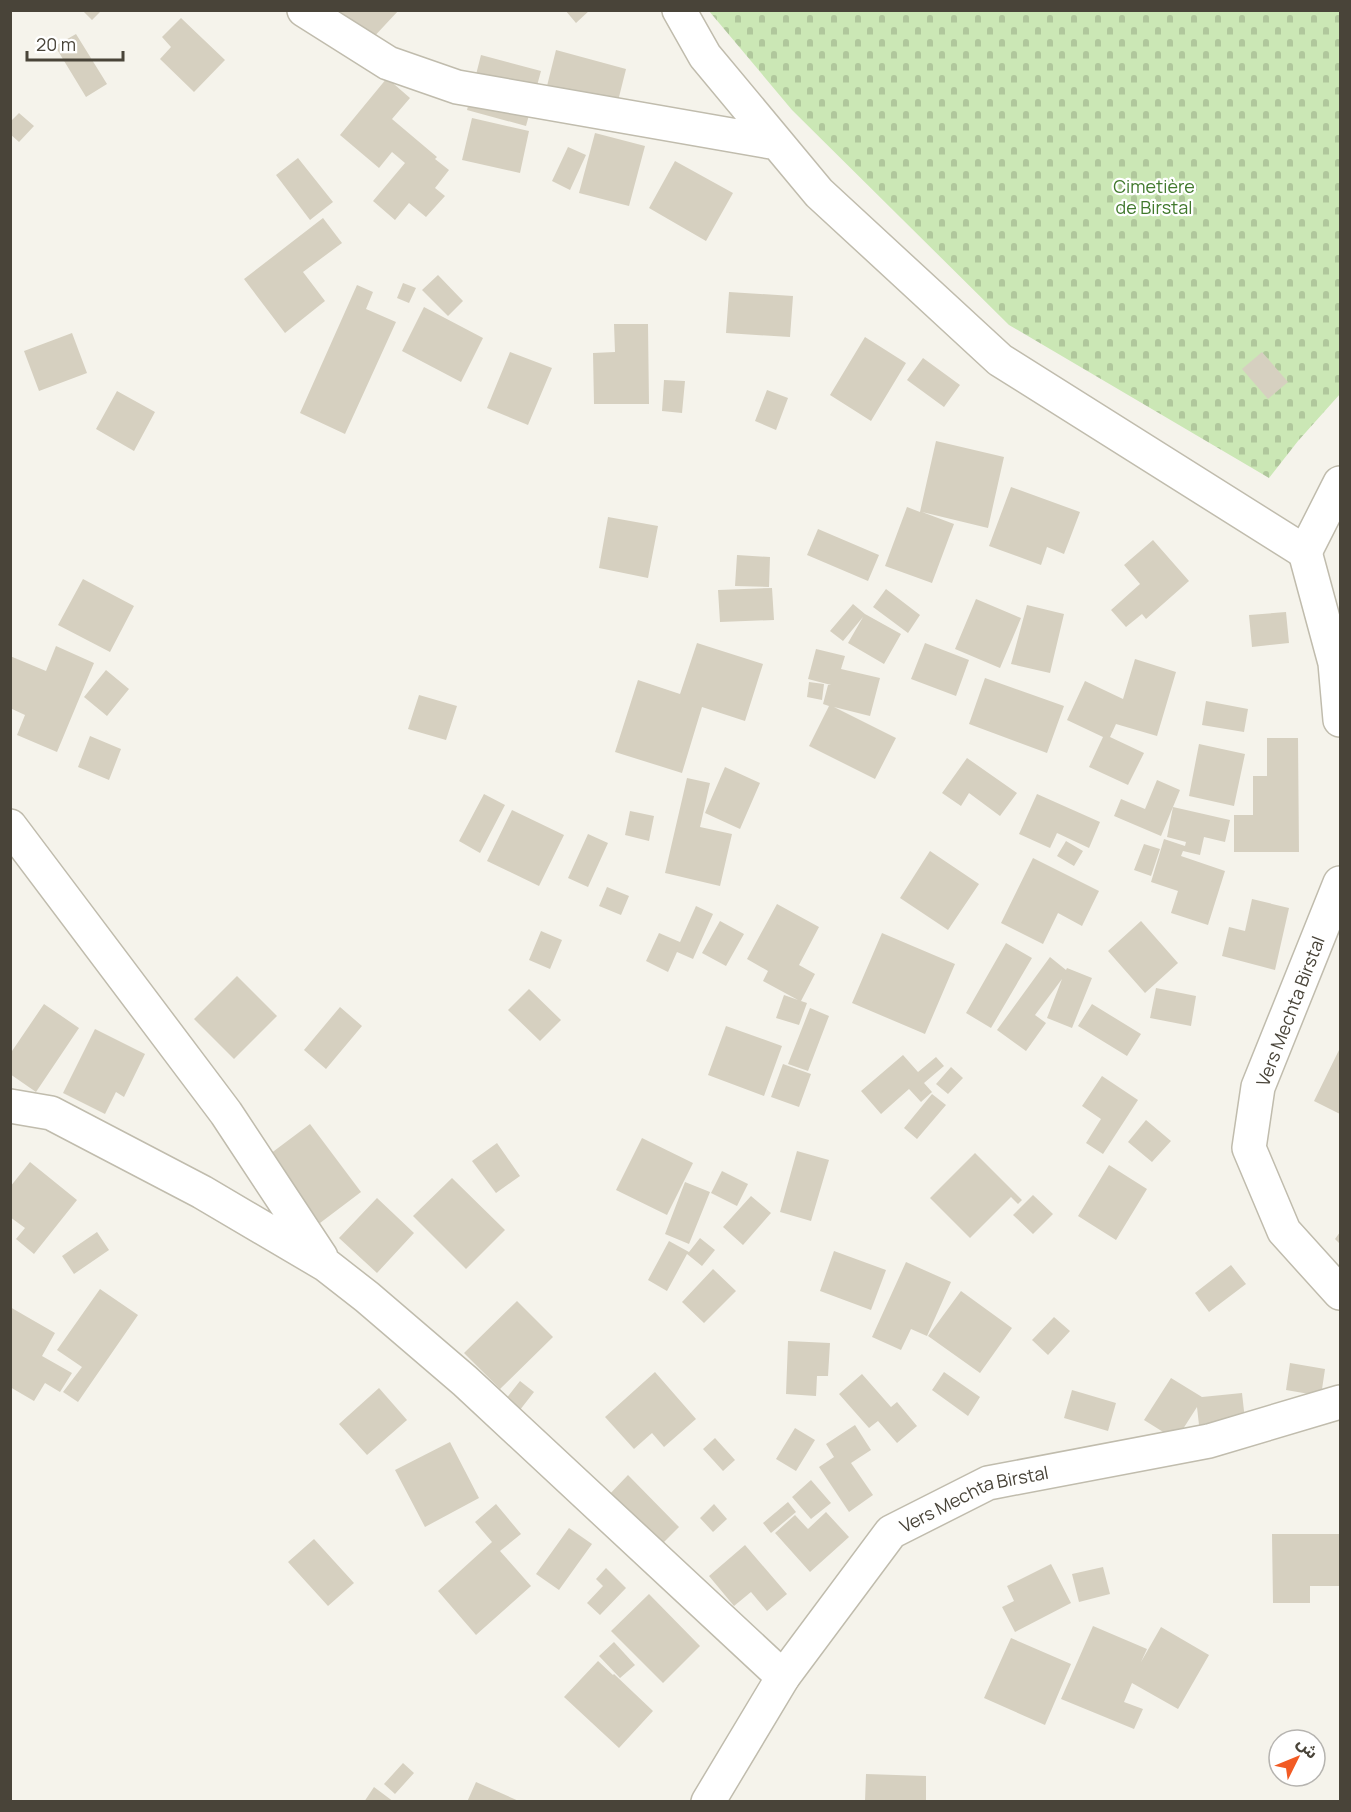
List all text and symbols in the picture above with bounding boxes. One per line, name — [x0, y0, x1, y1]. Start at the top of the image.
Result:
scale bar — [27, 24, 123, 62]
text: 20 m — [36, 32, 76, 56]
park label: Cimetière de Birstal — [1113, 174, 1195, 219]
street label: Vers Mechta Birstal — [1250, 933, 1330, 1089]
street label: Vers Mechta Birstal — [895, 1460, 1050, 1538]
north arrow — [1267, 1728, 1327, 1788]
text: ش — [1292, 1732, 1324, 1763]

